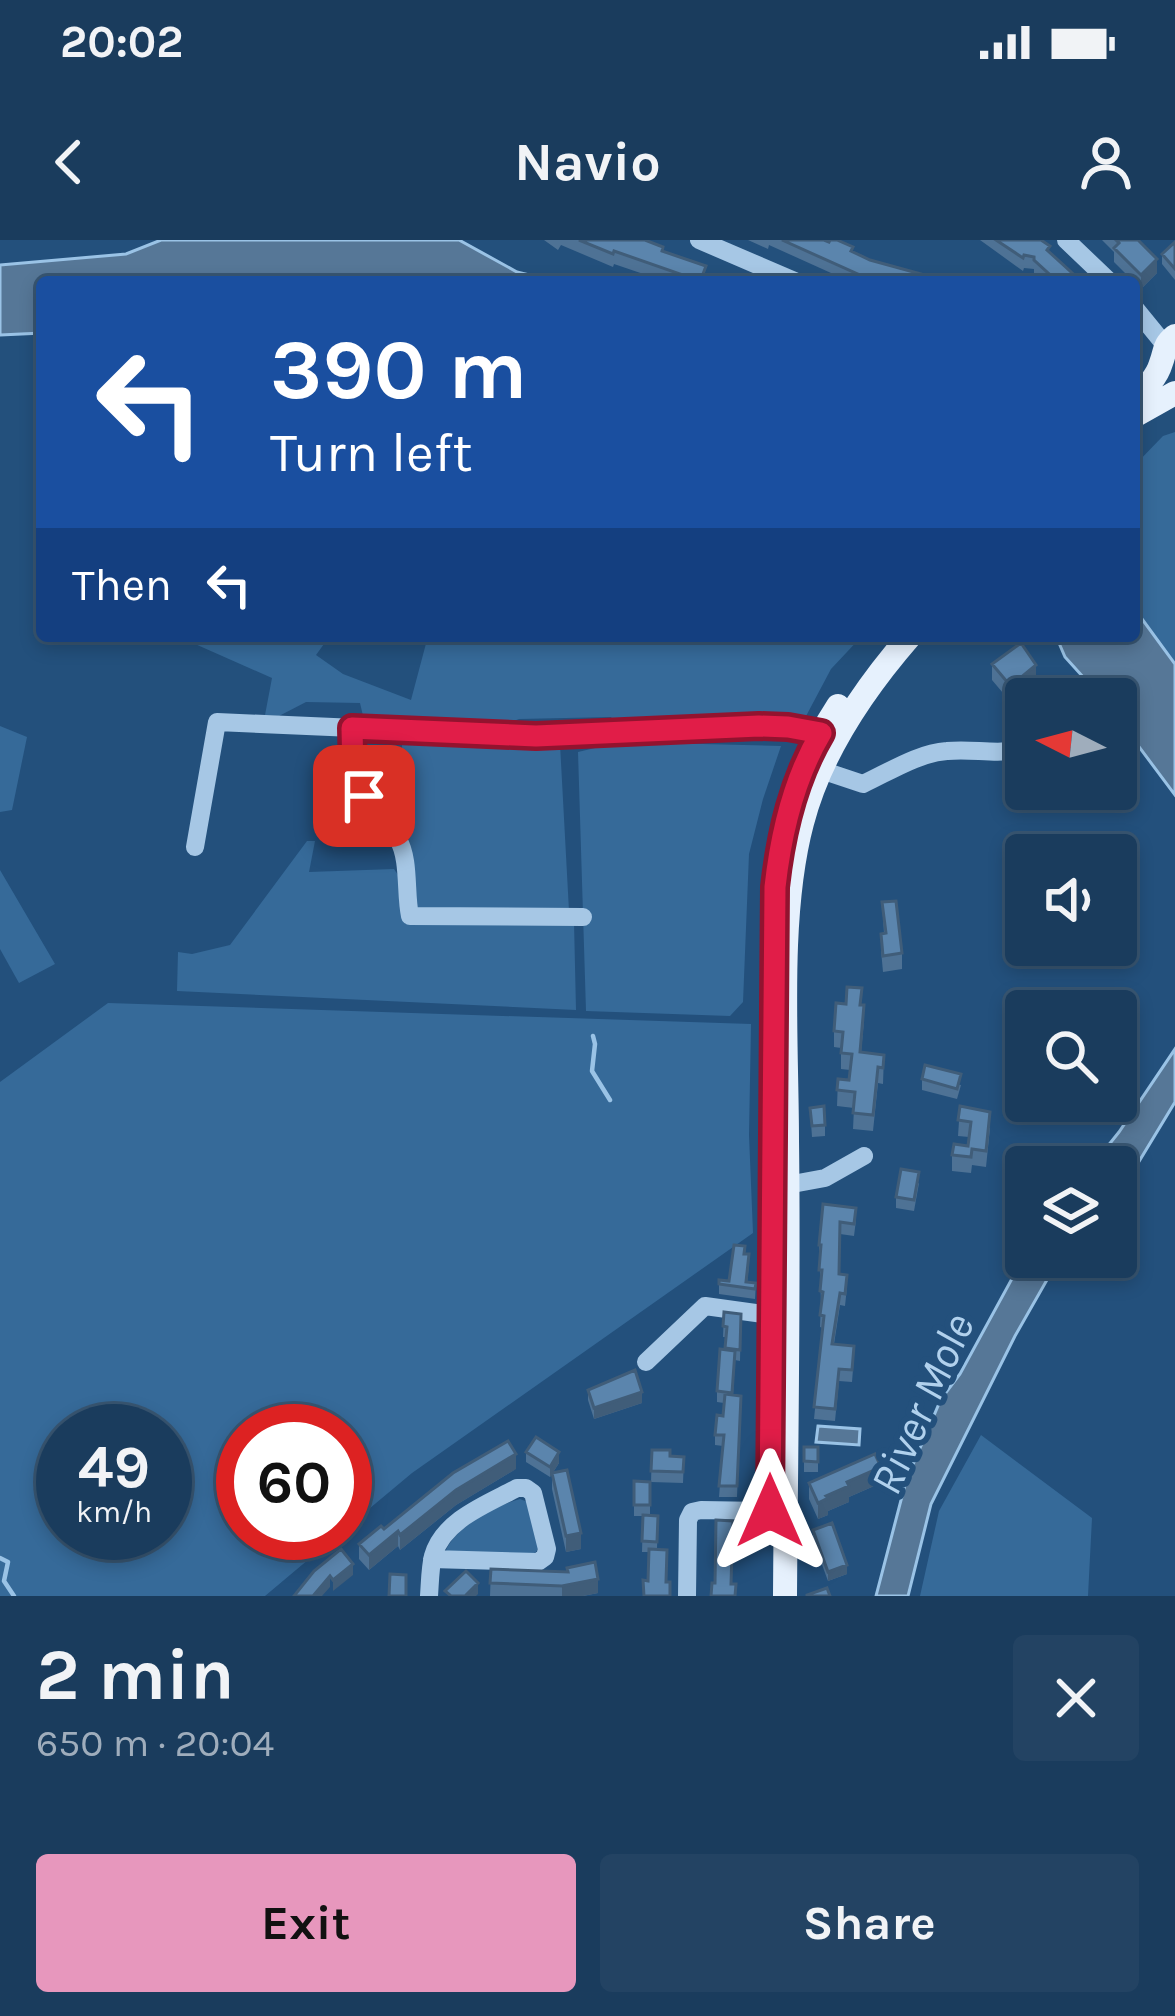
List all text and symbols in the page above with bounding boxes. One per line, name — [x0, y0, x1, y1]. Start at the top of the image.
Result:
text: 20:02 — [60, 16, 184, 68]
icon: back — [36, 129, 102, 195]
icon: person — [1073, 129, 1139, 195]
text: Navio — [514, 130, 661, 194]
text: 390 m — [270, 321, 528, 419]
icon: left — [72, 324, 228, 480]
text: Turn left — [270, 421, 473, 485]
icon: left — [196, 552, 262, 618]
text: Then — [72, 559, 172, 611]
north arrow — [1005, 678, 1137, 810]
map controls — [1005, 678, 1137, 1278]
pin — [313, 745, 415, 847]
icon: arrive — [331, 763, 397, 829]
button: sound — [1005, 834, 1137, 966]
button: search — [1005, 990, 1137, 1122]
button: layers — [1005, 1146, 1137, 1278]
water label: River Mole — [859, 1306, 985, 1502]
speed limit sign: 60 — [216, 1404, 372, 1560]
text: 49 — [78, 1432, 150, 1502]
position arrow — [707, 1448, 833, 1574]
text: km/h — [76, 1494, 152, 1530]
text: 2 min — [36, 1633, 235, 1717]
button: close — [1013, 1635, 1139, 1761]
text: 650 m · 20:04 — [36, 1720, 274, 1766]
button: Exit — [36, 1854, 576, 1992]
button: Share — [600, 1854, 1139, 1992]

